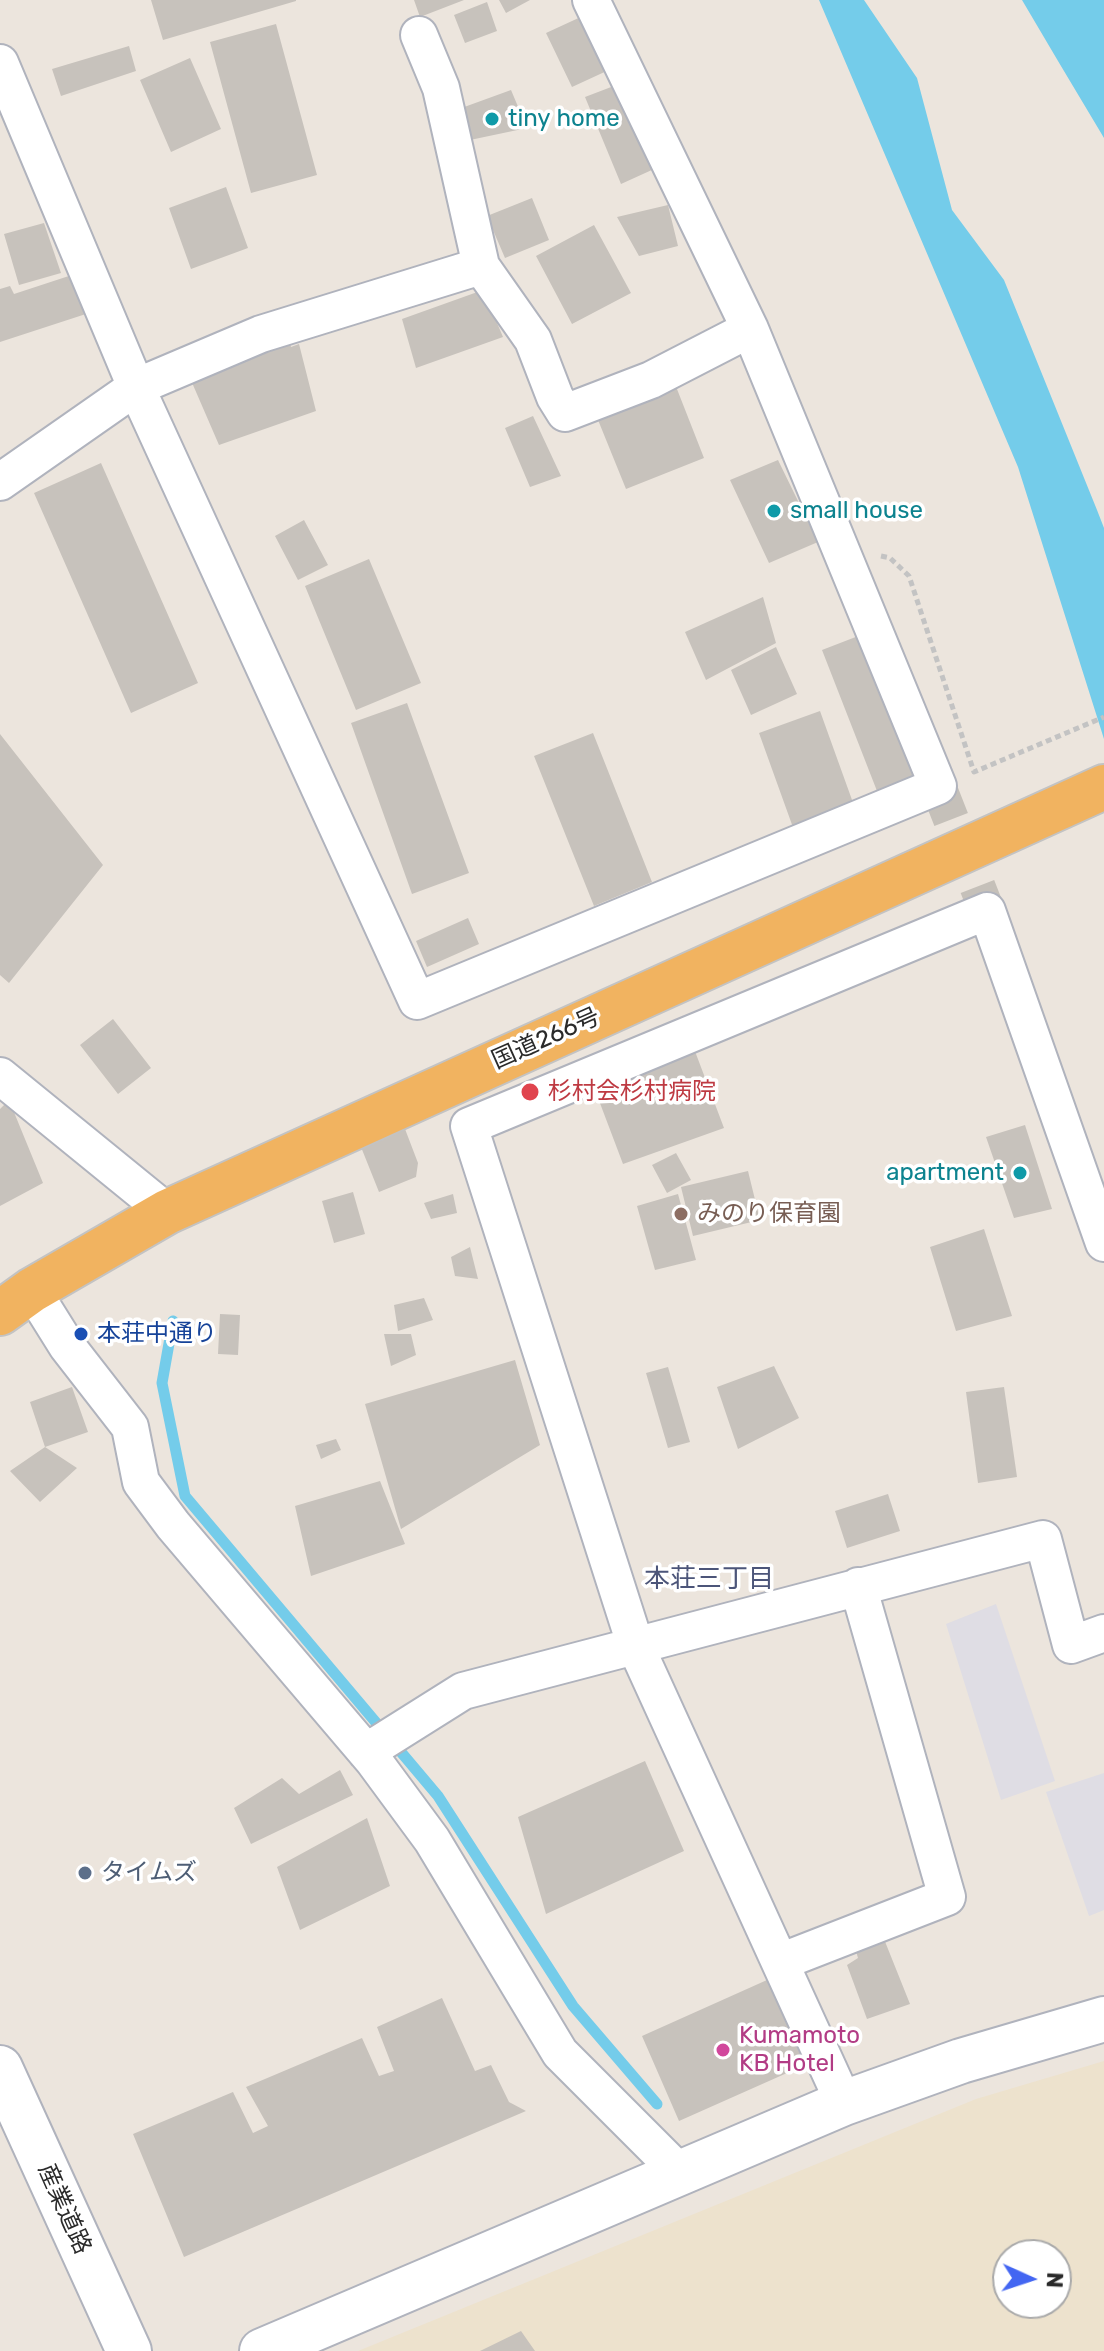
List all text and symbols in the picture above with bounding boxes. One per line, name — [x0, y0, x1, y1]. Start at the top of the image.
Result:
place label: tiny home — [508, 105, 620, 133]
marker: tiny home — [483, 110, 501, 128]
place label: small house — [790, 497, 923, 525]
marker: small house — [765, 502, 783, 520]
street label: 国道266号 — [488, 1002, 604, 1076]
place label: 杉村会杉村病院 — [548, 1078, 716, 1106]
marker: 杉村会杉村病院 — [519, 1081, 541, 1103]
place label: apartment — [886, 1159, 1004, 1187]
marker: apartment — [1011, 1164, 1029, 1182]
place label: みのり保育園 — [697, 1200, 841, 1228]
marker: みのり保育園 — [672, 1205, 690, 1223]
place label: 本荘中通り — [97, 1320, 217, 1348]
marker: 本荘中通り — [72, 1325, 90, 1343]
district label: 本荘三丁目 — [644, 1563, 774, 1595]
place label: タイムズ — [101, 1859, 197, 1887]
marker: タイムズ — [76, 1864, 94, 1882]
place label: Kumamoto KB Hotel — [739, 2022, 860, 2078]
marker: Kumamoto KB Hotel — [714, 2041, 732, 2059]
street label: 産業道路 — [31, 2159, 97, 2259]
north arrow — [992, 2239, 1072, 2319]
text: N — [1041, 2272, 1068, 2289]

